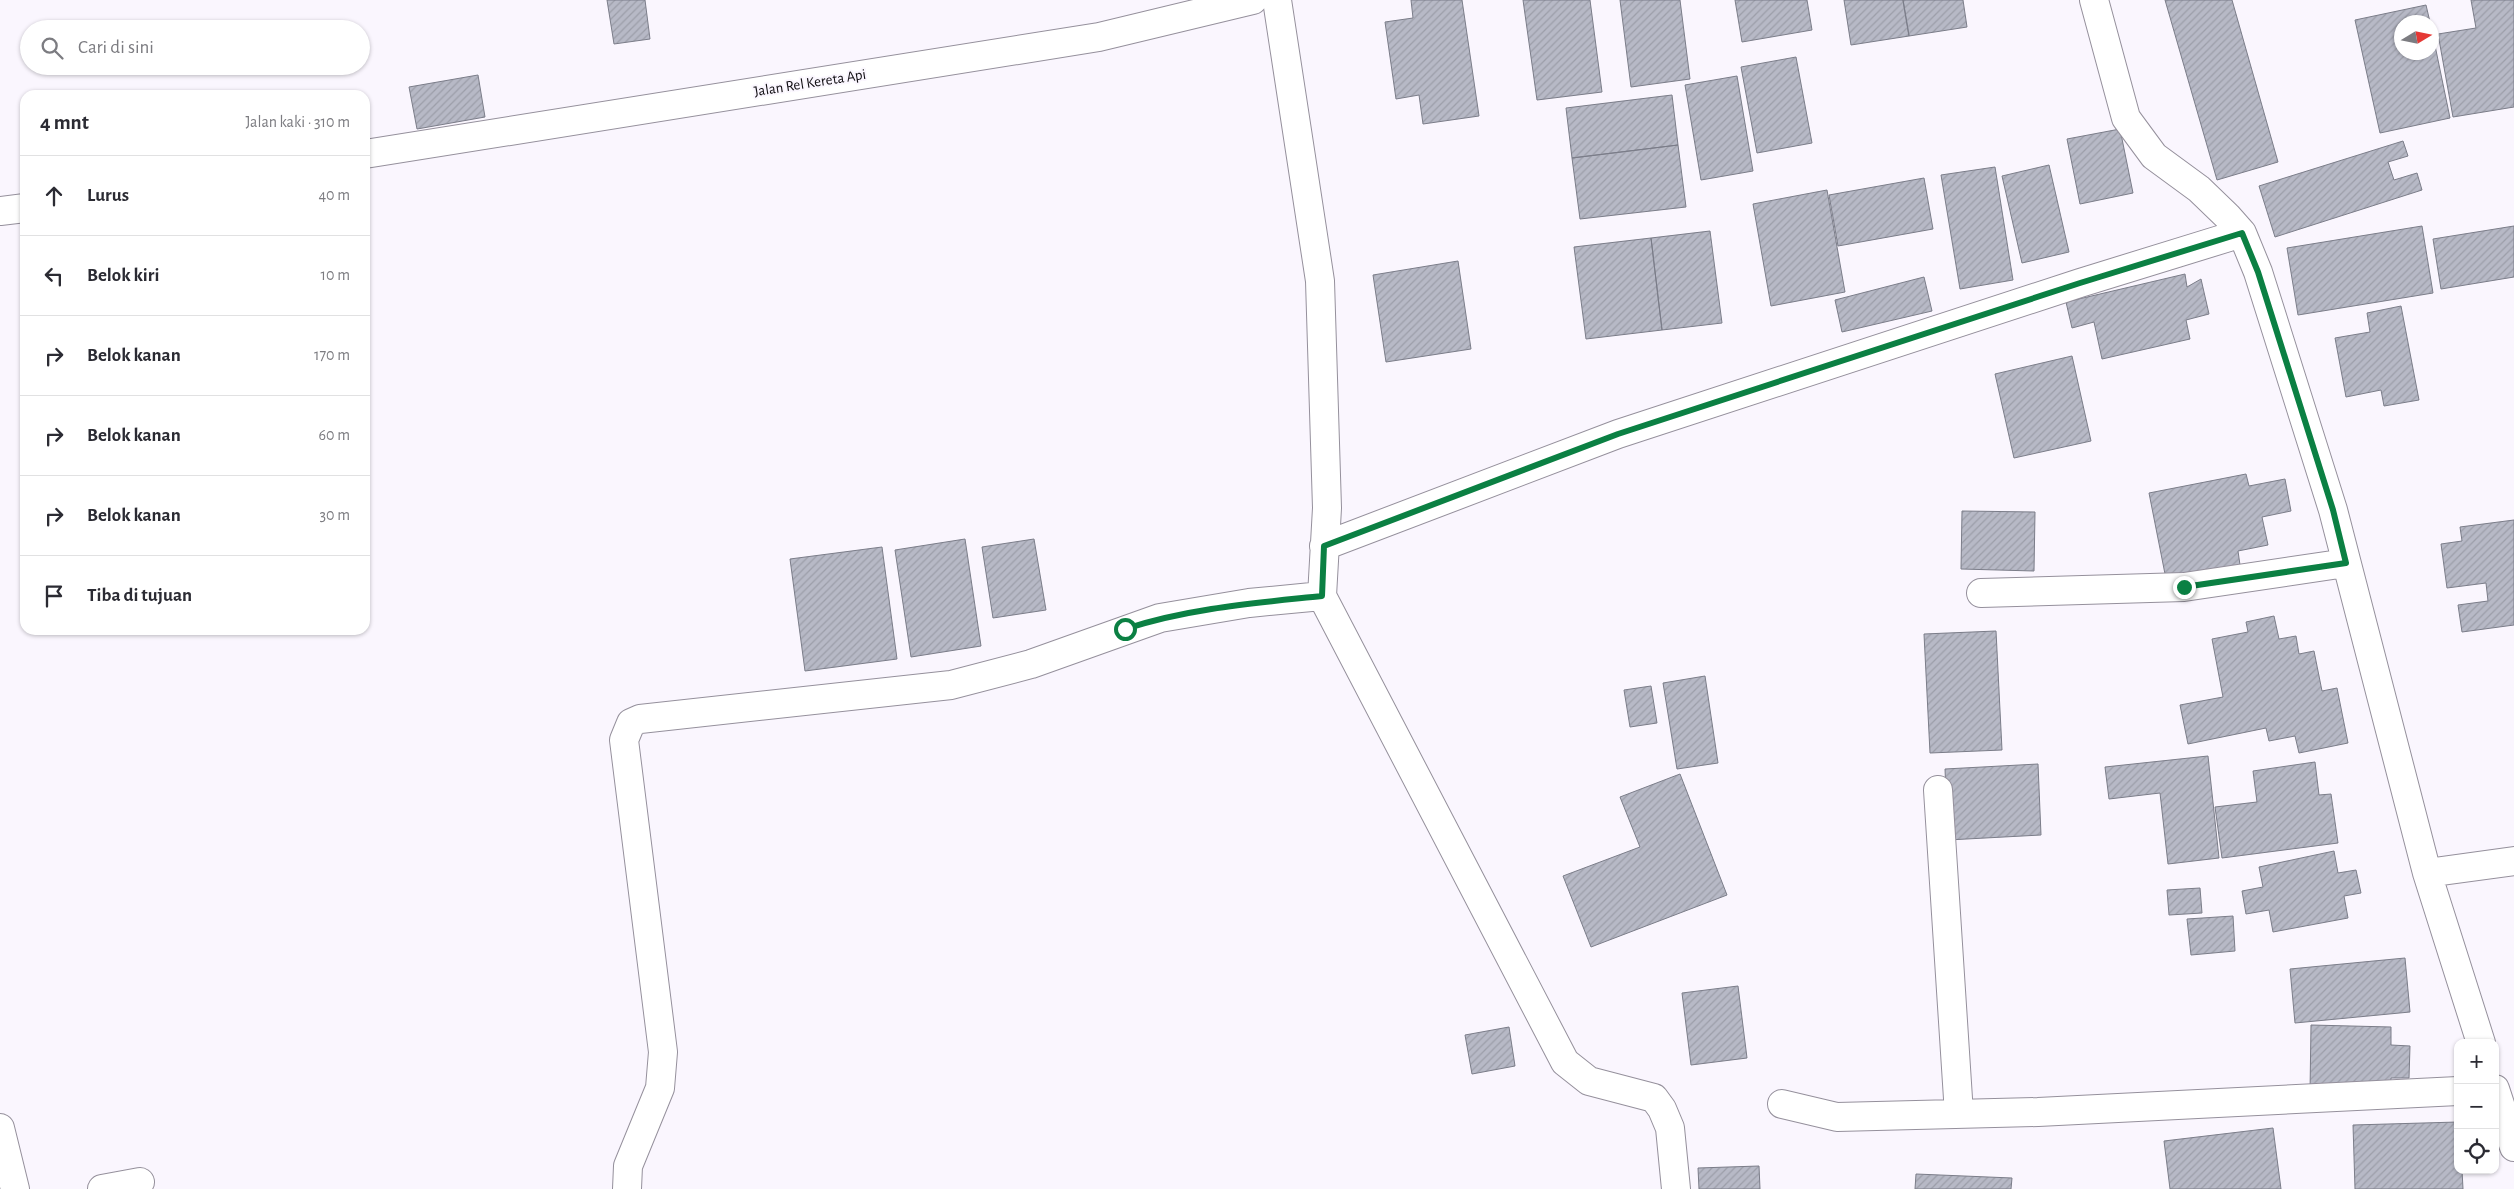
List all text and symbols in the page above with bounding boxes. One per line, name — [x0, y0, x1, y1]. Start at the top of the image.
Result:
north arrow — [2394, 15, 2439, 60]
search box — [20, 20, 370, 75]
icon: search — [38, 34, 66, 62]
text: Cari di sini — [78, 38, 154, 57]
street label: Jalan Rel Kereta Api — [753, 67, 867, 99]
text: 4 mnt — [40, 112, 89, 133]
text: Jalan kaki · 310 m — [245, 114, 350, 130]
icon: ahead — [40, 182, 68, 210]
text: Lurus — [87, 186, 129, 205]
text: 40 m — [318, 187, 350, 203]
icon: left — [40, 262, 68, 290]
text: Belok kiri — [87, 266, 159, 285]
text: 10 m — [321, 267, 350, 283]
icon: right — [40, 342, 68, 370]
text: Belok kanan — [87, 346, 181, 365]
text: 170 m — [314, 347, 350, 363]
icon: right — [40, 422, 68, 450]
text: Belok kanan — [87, 426, 181, 445]
text: 60 m — [319, 427, 350, 443]
icon: right — [40, 502, 68, 530]
text: Belok kanan — [87, 506, 181, 525]
text: 30 m — [320, 507, 350, 523]
route end — [2173, 576, 2196, 599]
icon: arrive — [40, 582, 68, 610]
text: Tiba di tujuan — [87, 586, 192, 605]
route start — [1114, 618, 1137, 641]
map controls — [2454, 1039, 2499, 1174]
button: + — [2454, 1039, 2499, 1084]
button: − — [2454, 1084, 2499, 1129]
button: locate — [2454, 1129, 2499, 1174]

